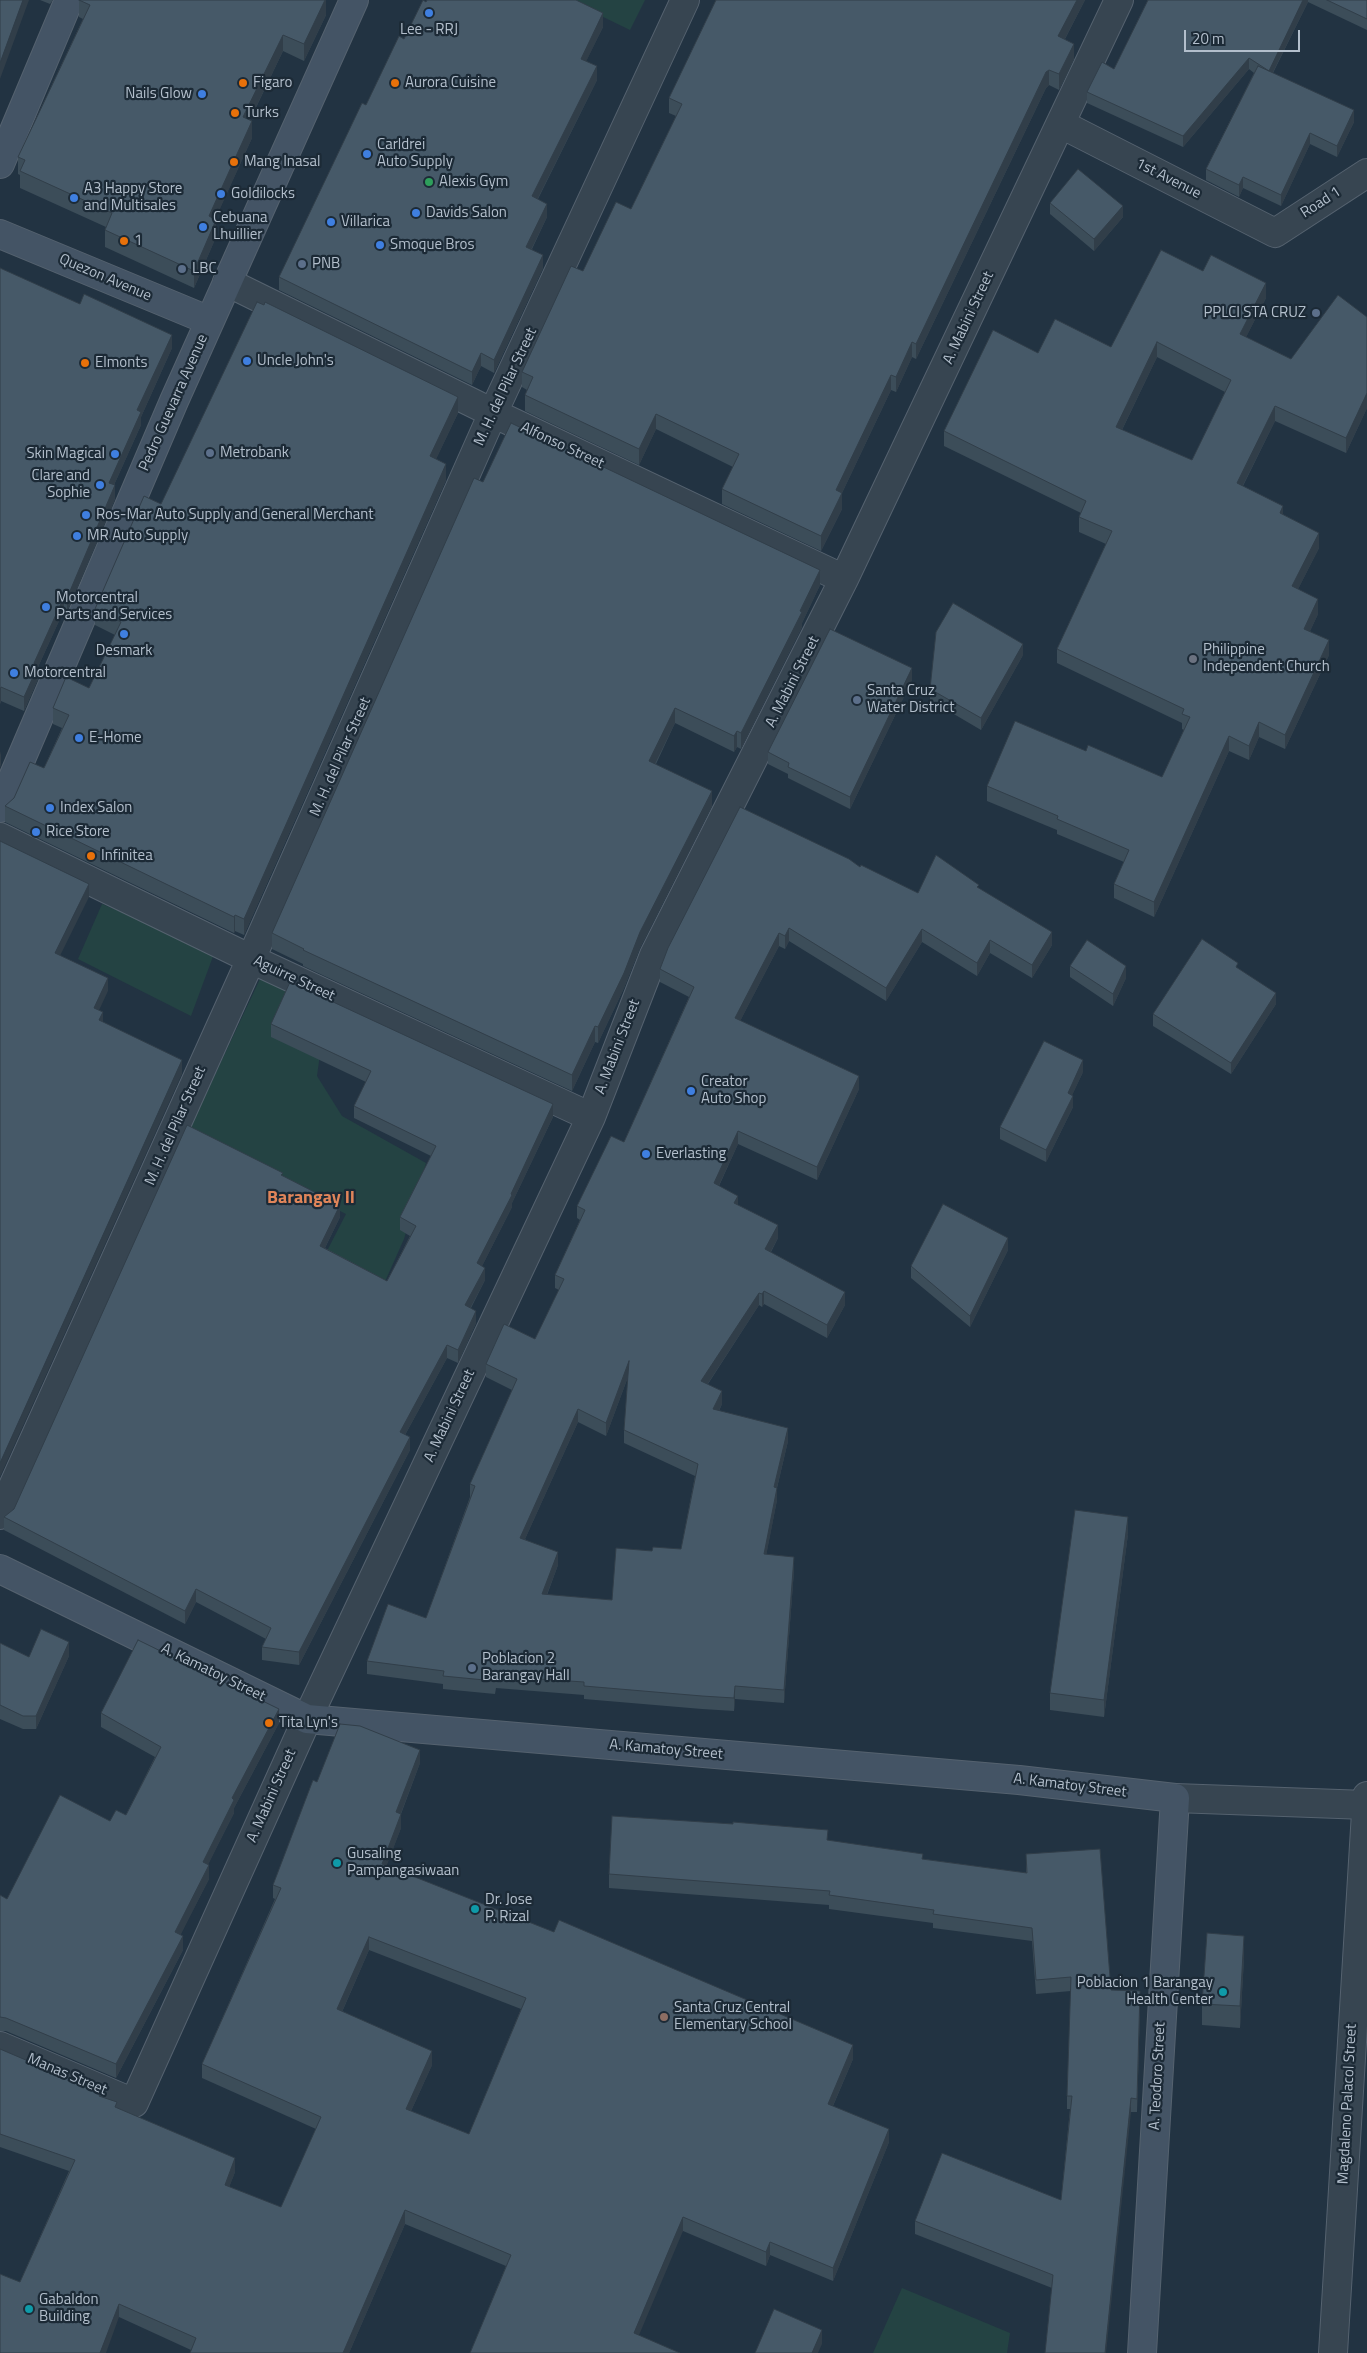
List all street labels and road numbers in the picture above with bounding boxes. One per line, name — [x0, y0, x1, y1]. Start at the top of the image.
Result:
street label: 1st Avenue — [1132, 155, 1204, 203]
street label: Road 1 — [1298, 183, 1344, 223]
street label: Quezon Avenue — [56, 250, 154, 306]
street label: A. Mabini Street — [940, 269, 998, 367]
street label: M. H. del Pilar Street — [471, 325, 541, 449]
street label: Pedro Guevarra Avenue — [136, 332, 212, 474]
street label: Alfonso Street — [517, 419, 607, 473]
street label: A. Mabini Street — [762, 633, 824, 731]
street label: M. H. del Pilar Street — [307, 695, 375, 819]
street label: Aguirre Street — [251, 952, 337, 1006]
street label: A. Mabini Street — [592, 997, 644, 1097]
street label: M. H. del Pilar Street — [142, 1064, 210, 1188]
street label: A. Mabini Street — [421, 1367, 479, 1465]
street label: A. Kamatoy Street — [158, 1640, 268, 1706]
street label: A. Kamatoy Street — [609, 1736, 723, 1764]
street label: A. Mabini Street — [243, 1747, 301, 1845]
street label: A. Kamatoy Street — [1012, 1770, 1128, 1802]
street label: A. Teodoro Street — [1146, 2021, 1170, 2131]
street label: Magdaleno Palacol Street — [1335, 2023, 1361, 2185]
street label: Manas Street — [25, 2050, 109, 2100]

